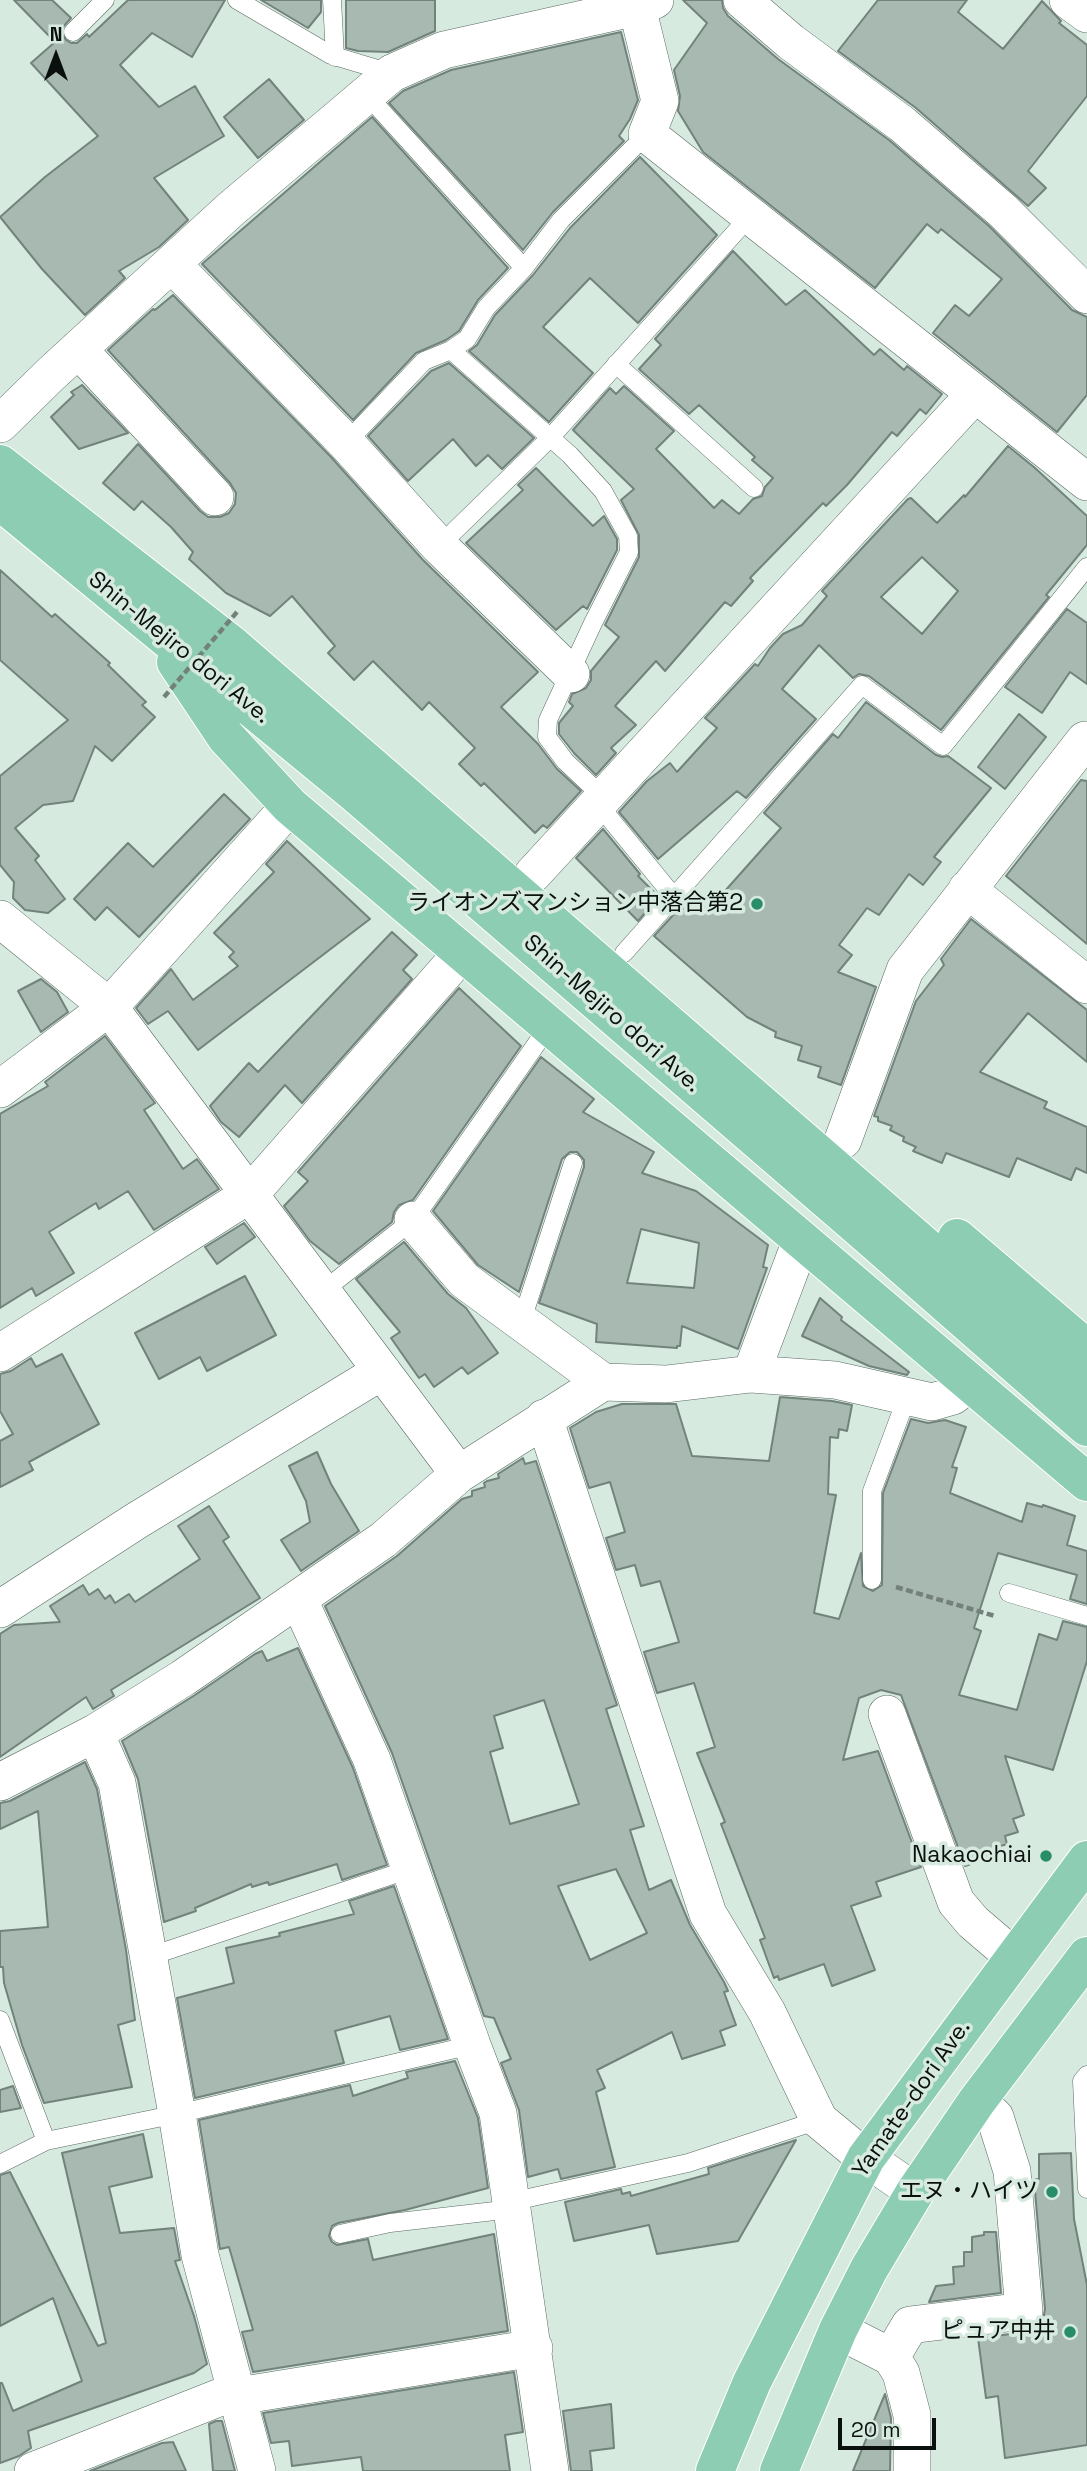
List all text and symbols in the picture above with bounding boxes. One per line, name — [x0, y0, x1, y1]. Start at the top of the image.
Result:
north arrow — [21, 21, 91, 91]
text: N — [50, 22, 62, 47]
street label: Shin-Mejiro dori Ave. — [82, 566, 276, 730]
place label: ライオンズマンション中落合第2 — [407, 890, 743, 918]
marker: ライオンズマンション中落合第2 — [749, 896, 765, 912]
street label: Shin-Mejiro dori Ave. — [518, 929, 706, 1099]
place label: Nakaochiai — [912, 1842, 1032, 1870]
marker: Nakaochiai — [1038, 1848, 1054, 1864]
street label: Yamate-dori Ave. — [847, 2015, 977, 2183]
place label: エヌ・ハイツ — [900, 2178, 1038, 2206]
marker: エヌ・ハイツ — [1044, 2184, 1060, 2200]
place label: ピュア中井 — [941, 2318, 1056, 2346]
marker: ピュア中井 — [1062, 2324, 1078, 2340]
scale bar — [842, 2404, 940, 2448]
text: 20 m — [851, 2416, 901, 2443]

